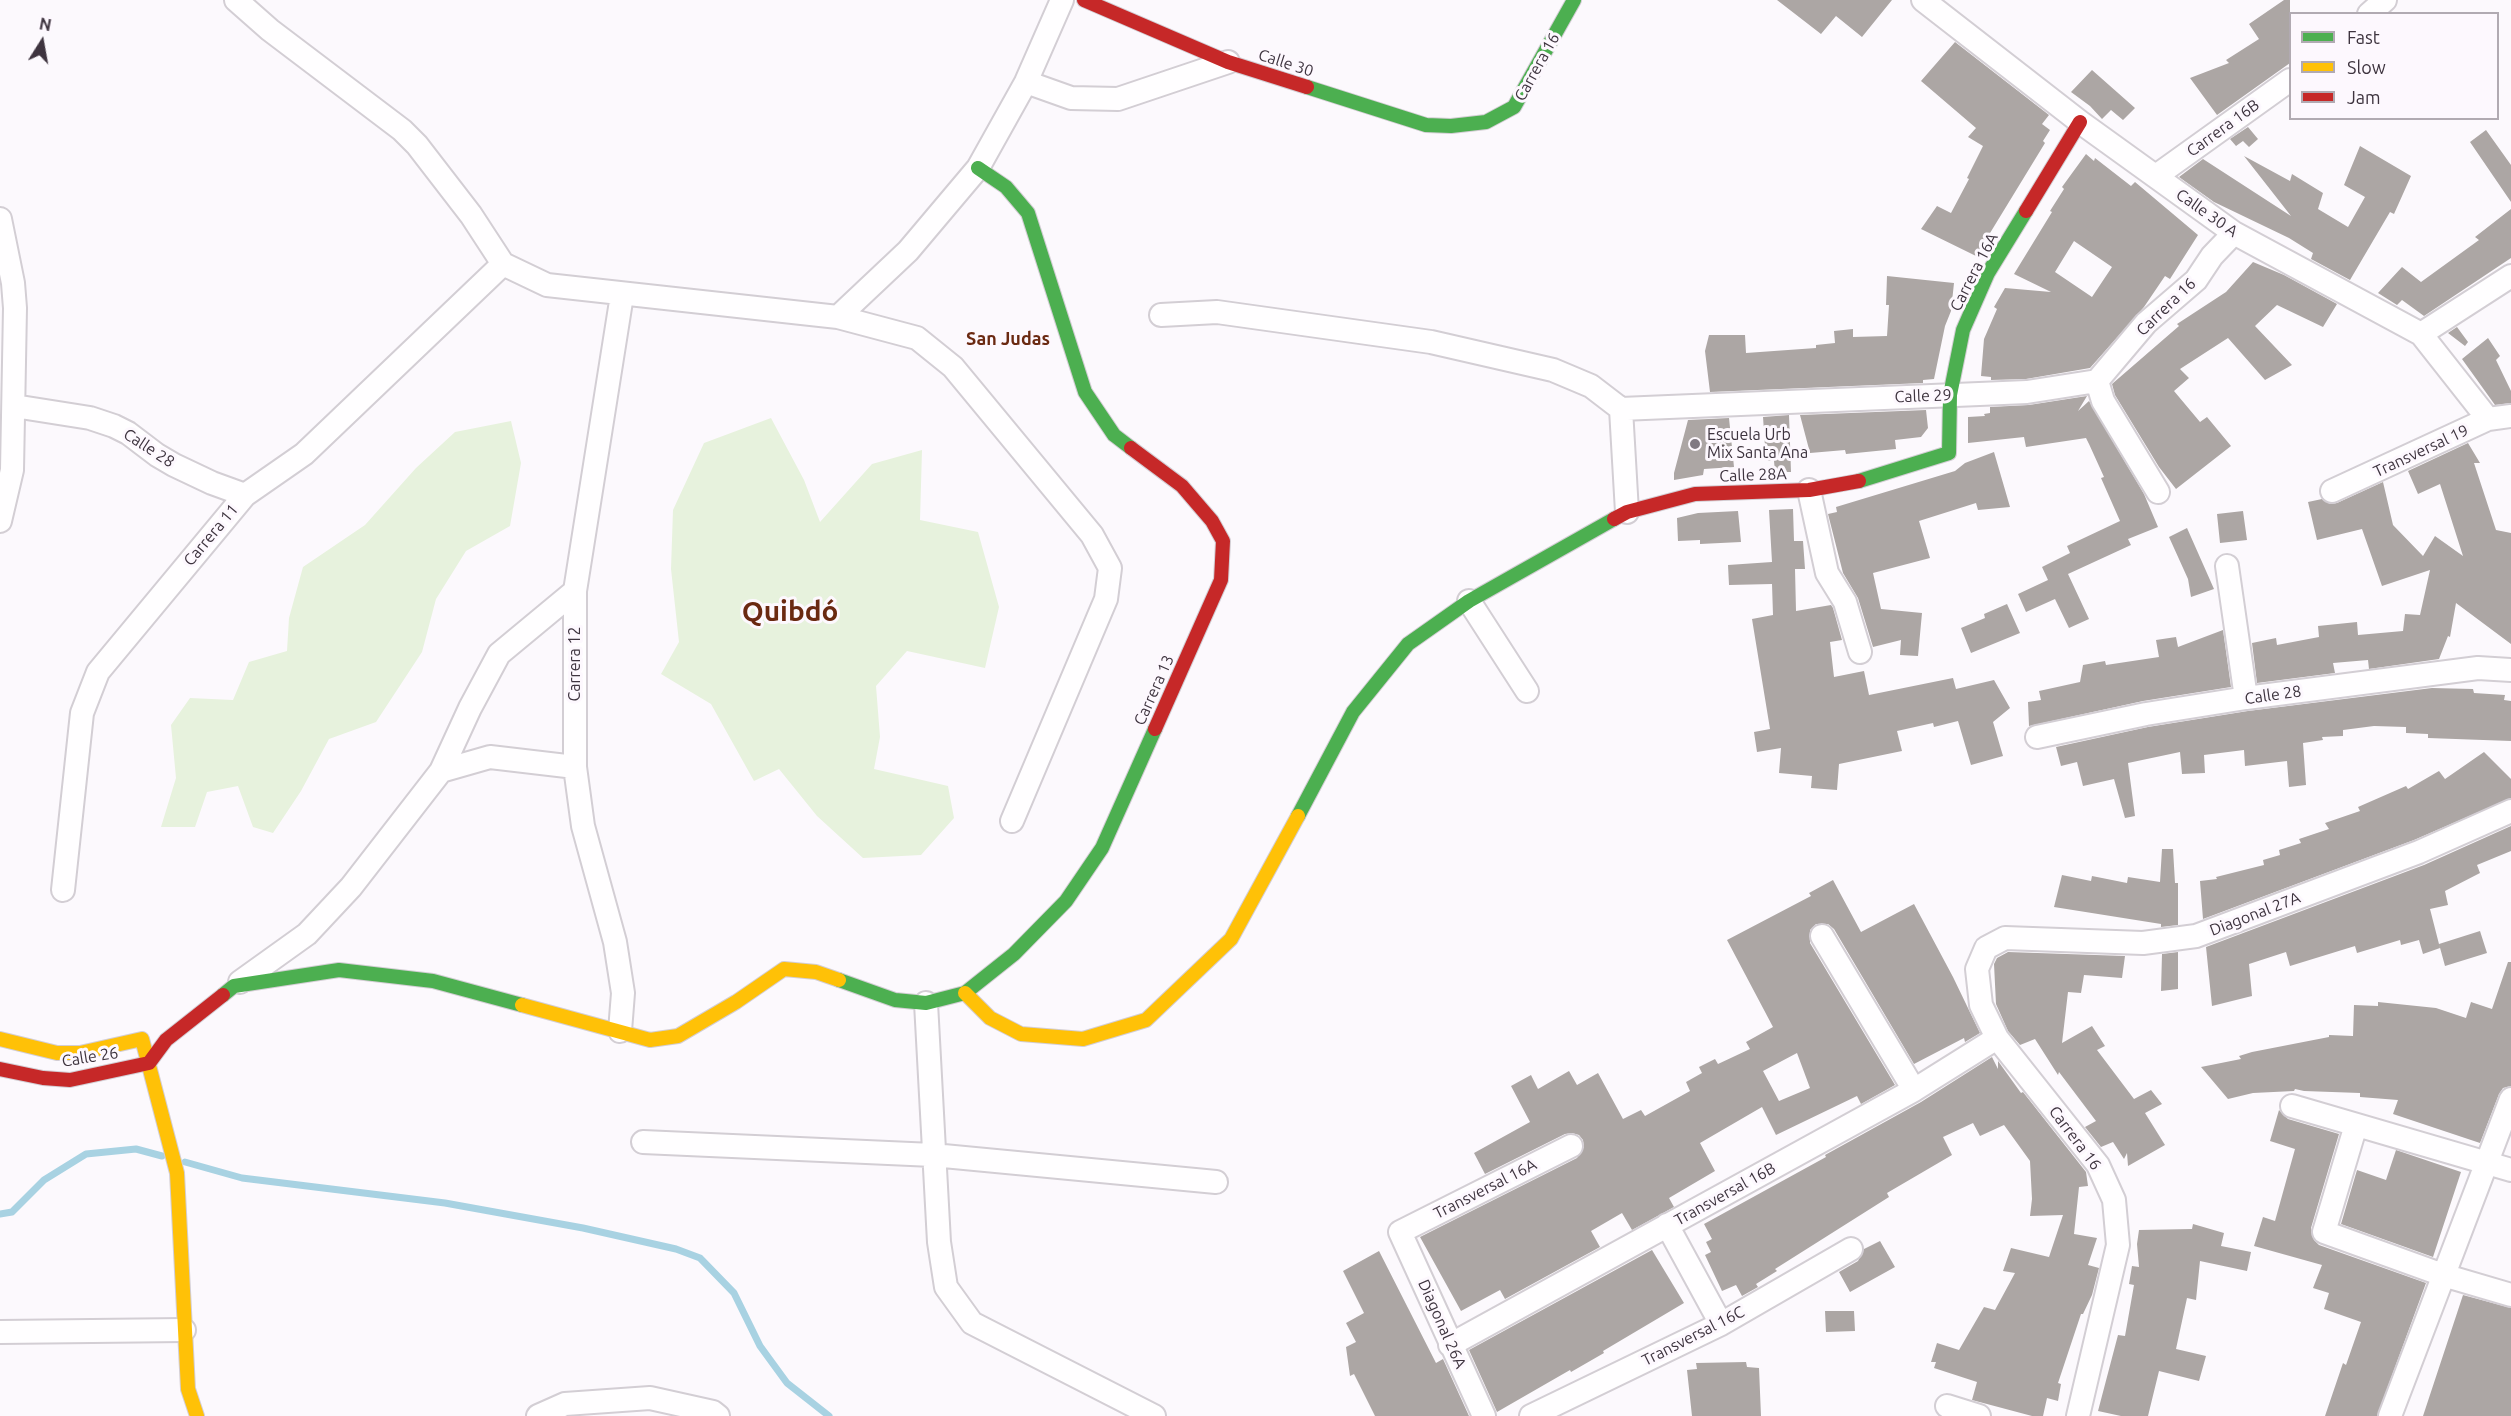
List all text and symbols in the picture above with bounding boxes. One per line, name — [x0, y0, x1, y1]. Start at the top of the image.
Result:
north arrow — [12, 12, 72, 72]
legend — [2289, 12, 2499, 120]
text: N — [38, 14, 53, 34]
text: Fast — [2347, 27, 2380, 47]
street label: Carrera 16 — [1510, 30, 1564, 104]
street label: Calle 30 — [1256, 45, 1316, 81]
text: Slow — [2347, 57, 2386, 77]
text: Jam — [2347, 87, 2381, 107]
street label: Carrera 16B — [2183, 95, 2263, 161]
street label: Calle 30 A — [2172, 185, 2242, 241]
street label: Carrera 16A — [1946, 230, 2002, 314]
street label: Carrera 16 — [2132, 274, 2200, 340]
district label: San Judas — [966, 328, 1050, 350]
street label: Calle 29 — [1894, 385, 1952, 407]
street label: Transversal 19 — [2371, 421, 2471, 481]
street label: Calle 28 — [120, 424, 178, 472]
place label: Escuela Urb Mix Santa Ana — [1707, 425, 1808, 463]
marker: Escuela Urb Mix Santa Ana — [1688, 437, 1702, 451]
street label: Calle 28A — [1719, 464, 1787, 486]
street label: Carrera 11 — [180, 500, 242, 570]
district label: Quibdó — [742, 595, 838, 629]
street label: Carrera 12 — [565, 627, 585, 701]
street label: Carrera 13 — [1130, 652, 1178, 728]
street label: Calle 28 — [2243, 682, 2303, 708]
street label: Diagonal 27A — [2207, 888, 2303, 940]
street label: Calle 26 — [60, 1043, 120, 1071]
street label: Carrera 16 — [2045, 1102, 2105, 1174]
street label: Transversal 16A — [1430, 1155, 1540, 1223]
street label: Transversal 16B — [1671, 1158, 1779, 1230]
street label: Diagonal 26A — [1414, 1276, 1470, 1372]
street label: Transversal 16C — [1639, 1302, 1747, 1370]

